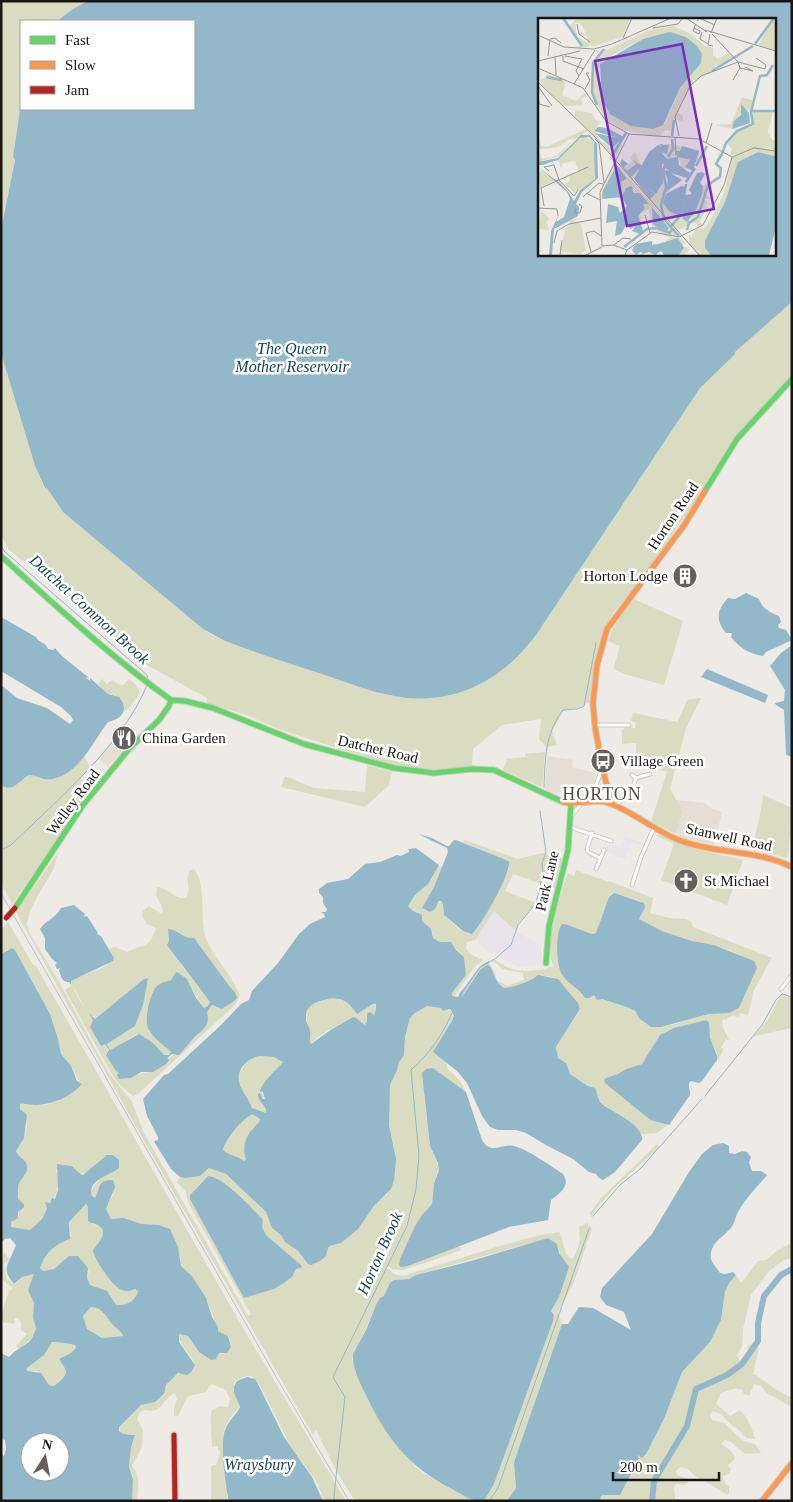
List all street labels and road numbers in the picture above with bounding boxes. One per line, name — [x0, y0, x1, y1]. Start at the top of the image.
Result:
street label: Horton Road — [645, 479, 702, 553]
street label: Datchet Road — [336, 732, 420, 766]
street label: Welley Road — [43, 766, 103, 838]
street label: Stanwell Road — [684, 820, 774, 854]
street label: Park Lane — [532, 849, 562, 913]

